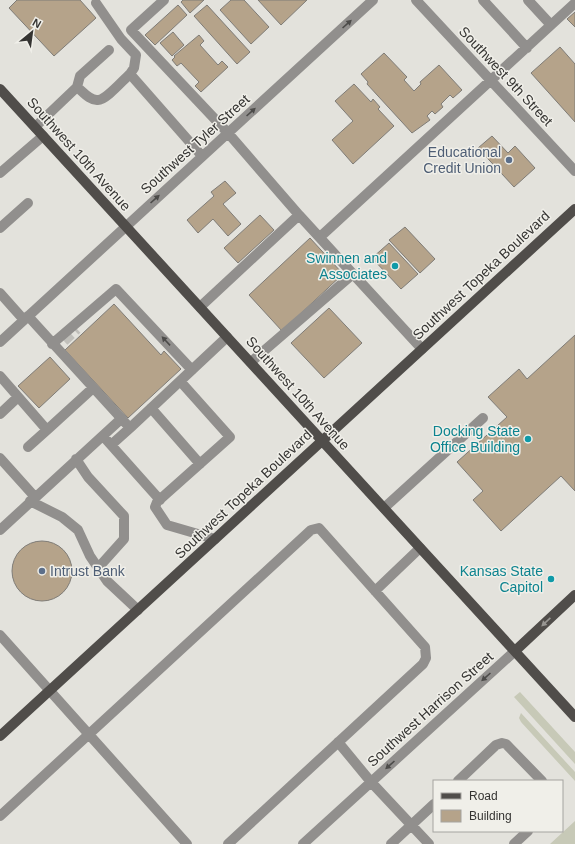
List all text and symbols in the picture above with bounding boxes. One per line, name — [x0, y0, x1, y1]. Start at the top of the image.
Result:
north arrow — [12, 12, 52, 52]
text: N — [30, 16, 43, 30]
one-way arrow — [342, 20, 352, 29]
street label: Southwest 9th Street — [456, 23, 556, 129]
street label: Southwest Tyler Street — [137, 91, 253, 197]
street label: Southwest 10th Avenue — [24, 94, 134, 214]
one-way arrow — [246, 107, 256, 117]
place label: Educational Credit Union — [423, 144, 501, 176]
marker: Educational Credit Union — [504, 155, 514, 165]
one-way arrow — [149, 195, 160, 204]
street label: Southwest Topeka Boulevard — [409, 207, 553, 343]
place label: Swinnen and Associates — [306, 250, 387, 282]
marker: Swinnen and Associates — [390, 261, 400, 271]
street label: Southwest 10th Avenue — [243, 333, 353, 453]
one-way arrow — [161, 336, 170, 346]
place label: Docking State Office Building — [430, 423, 520, 455]
street label: Southwest Topeka Boulevard — [171, 426, 315, 562]
marker: Docking State Office Building — [523, 434, 533, 444]
place label: Intrust Bank — [50, 563, 126, 579]
place label: Kansas State Capitol — [460, 563, 543, 595]
marker: Intrust Bank — [37, 566, 47, 576]
marker: Kansas State Capitol — [546, 574, 556, 584]
one-way arrow — [541, 617, 551, 626]
street label: Southwest Harrison Street — [364, 648, 496, 770]
one-way arrow — [481, 672, 491, 682]
one-way arrow — [385, 760, 395, 769]
legend — [433, 780, 563, 832]
text: Road — [469, 789, 498, 803]
text: Building — [469, 809, 512, 823]

